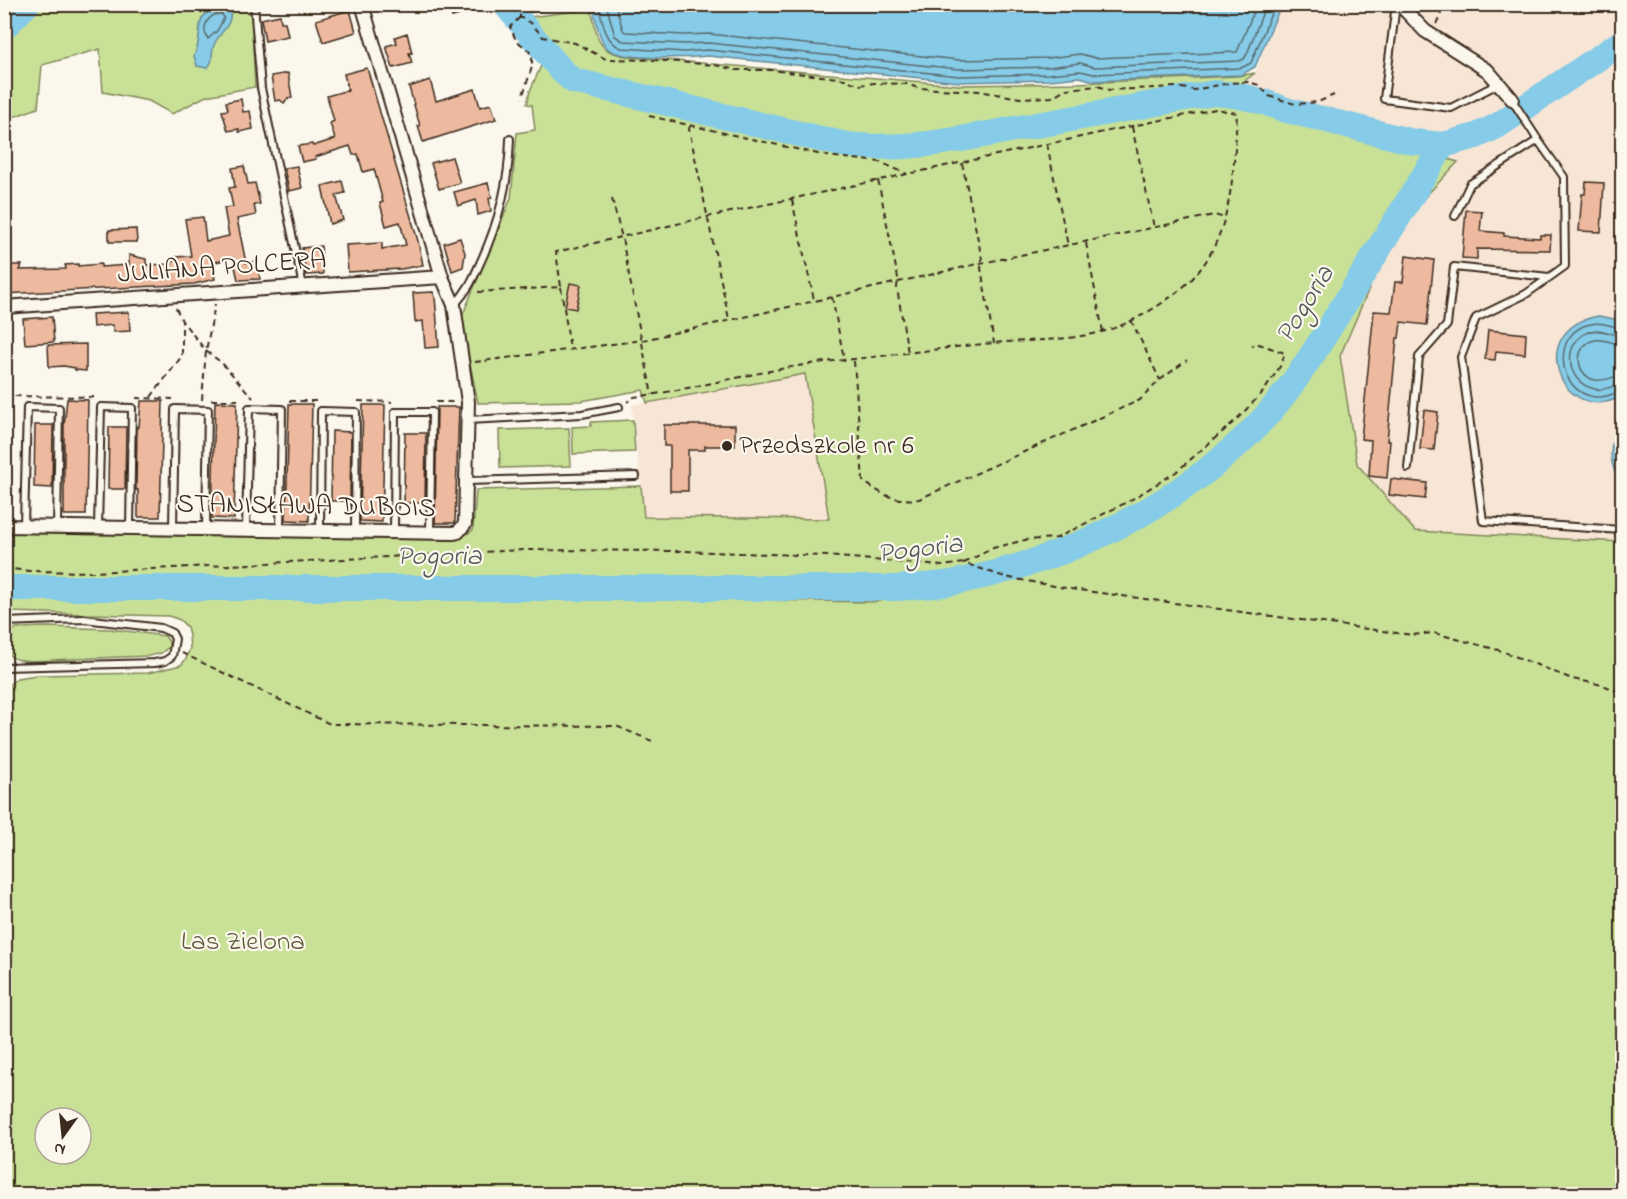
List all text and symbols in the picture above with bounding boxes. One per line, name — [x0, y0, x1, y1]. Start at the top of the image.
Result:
street label: JULIANA POLCERA — [116, 241, 328, 295]
water label: Pogoria — [1266, 257, 1346, 352]
place label: Przedszkole nr 6 — [739, 427, 914, 466]
marker: Przedszkole nr 6 — [720, 439, 734, 453]
street label: STANISŁAWA DUBOIS — [176, 485, 436, 529]
water label: Pogoria — [875, 524, 966, 576]
water label: Pogoria — [396, 537, 482, 578]
park label: Las Zielona — [181, 923, 305, 962]
north arrow — [33, 1106, 93, 1166]
text: N — [51, 1136, 68, 1162]

